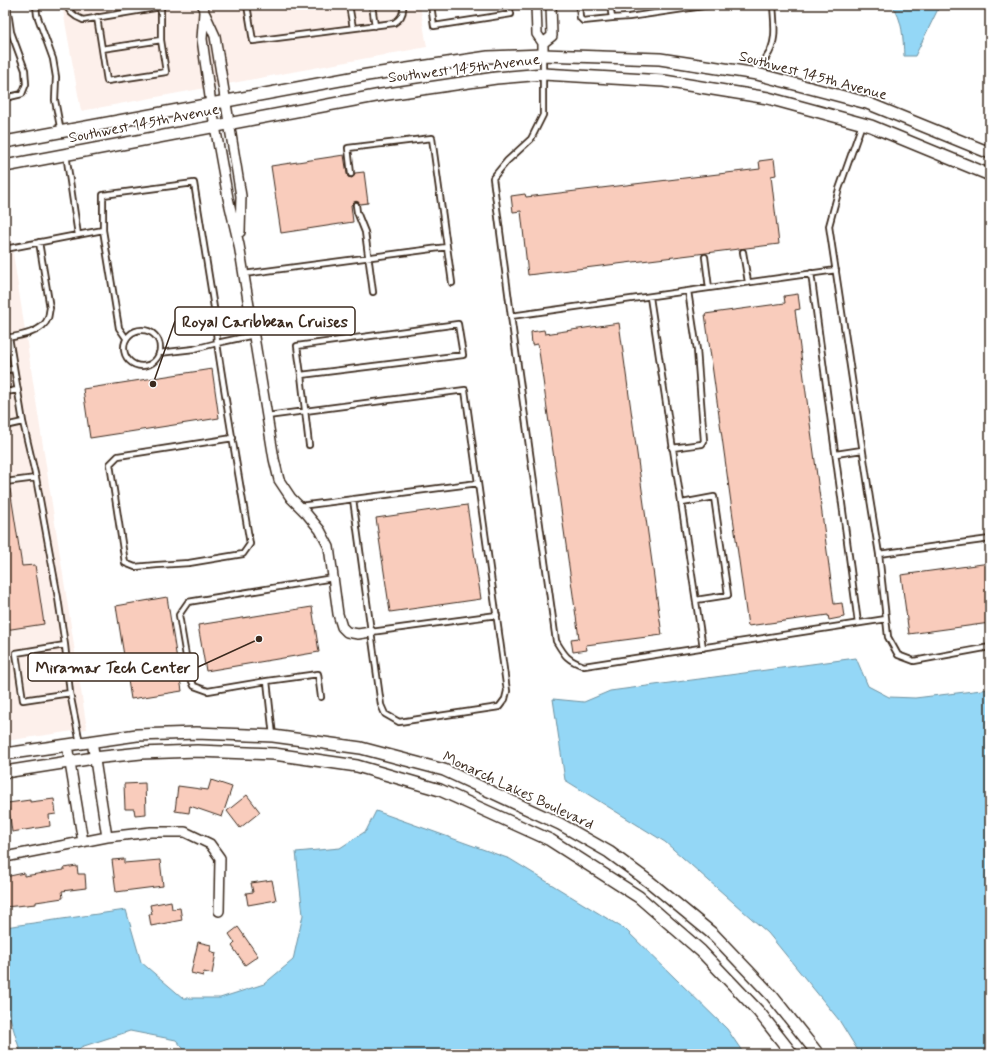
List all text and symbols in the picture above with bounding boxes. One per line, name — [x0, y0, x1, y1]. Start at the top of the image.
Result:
street label: Southwest 145th Avenue — [737, 47, 889, 105]
street label: Southwest 145th Avenue — [387, 50, 541, 88]
street label: Southwest 145th Avenue — [67, 100, 221, 148]
callout: Royal Caribbean Cruises — [175, 307, 355, 335]
text: Royal Caribbean Cruises — [182, 312, 348, 333]
callout: Miramar Tech Center — [28, 653, 198, 681]
text: Miramar Tech Center — [36, 658, 191, 679]
street label: Monarch Lakes Boulevard — [439, 747, 597, 835]

